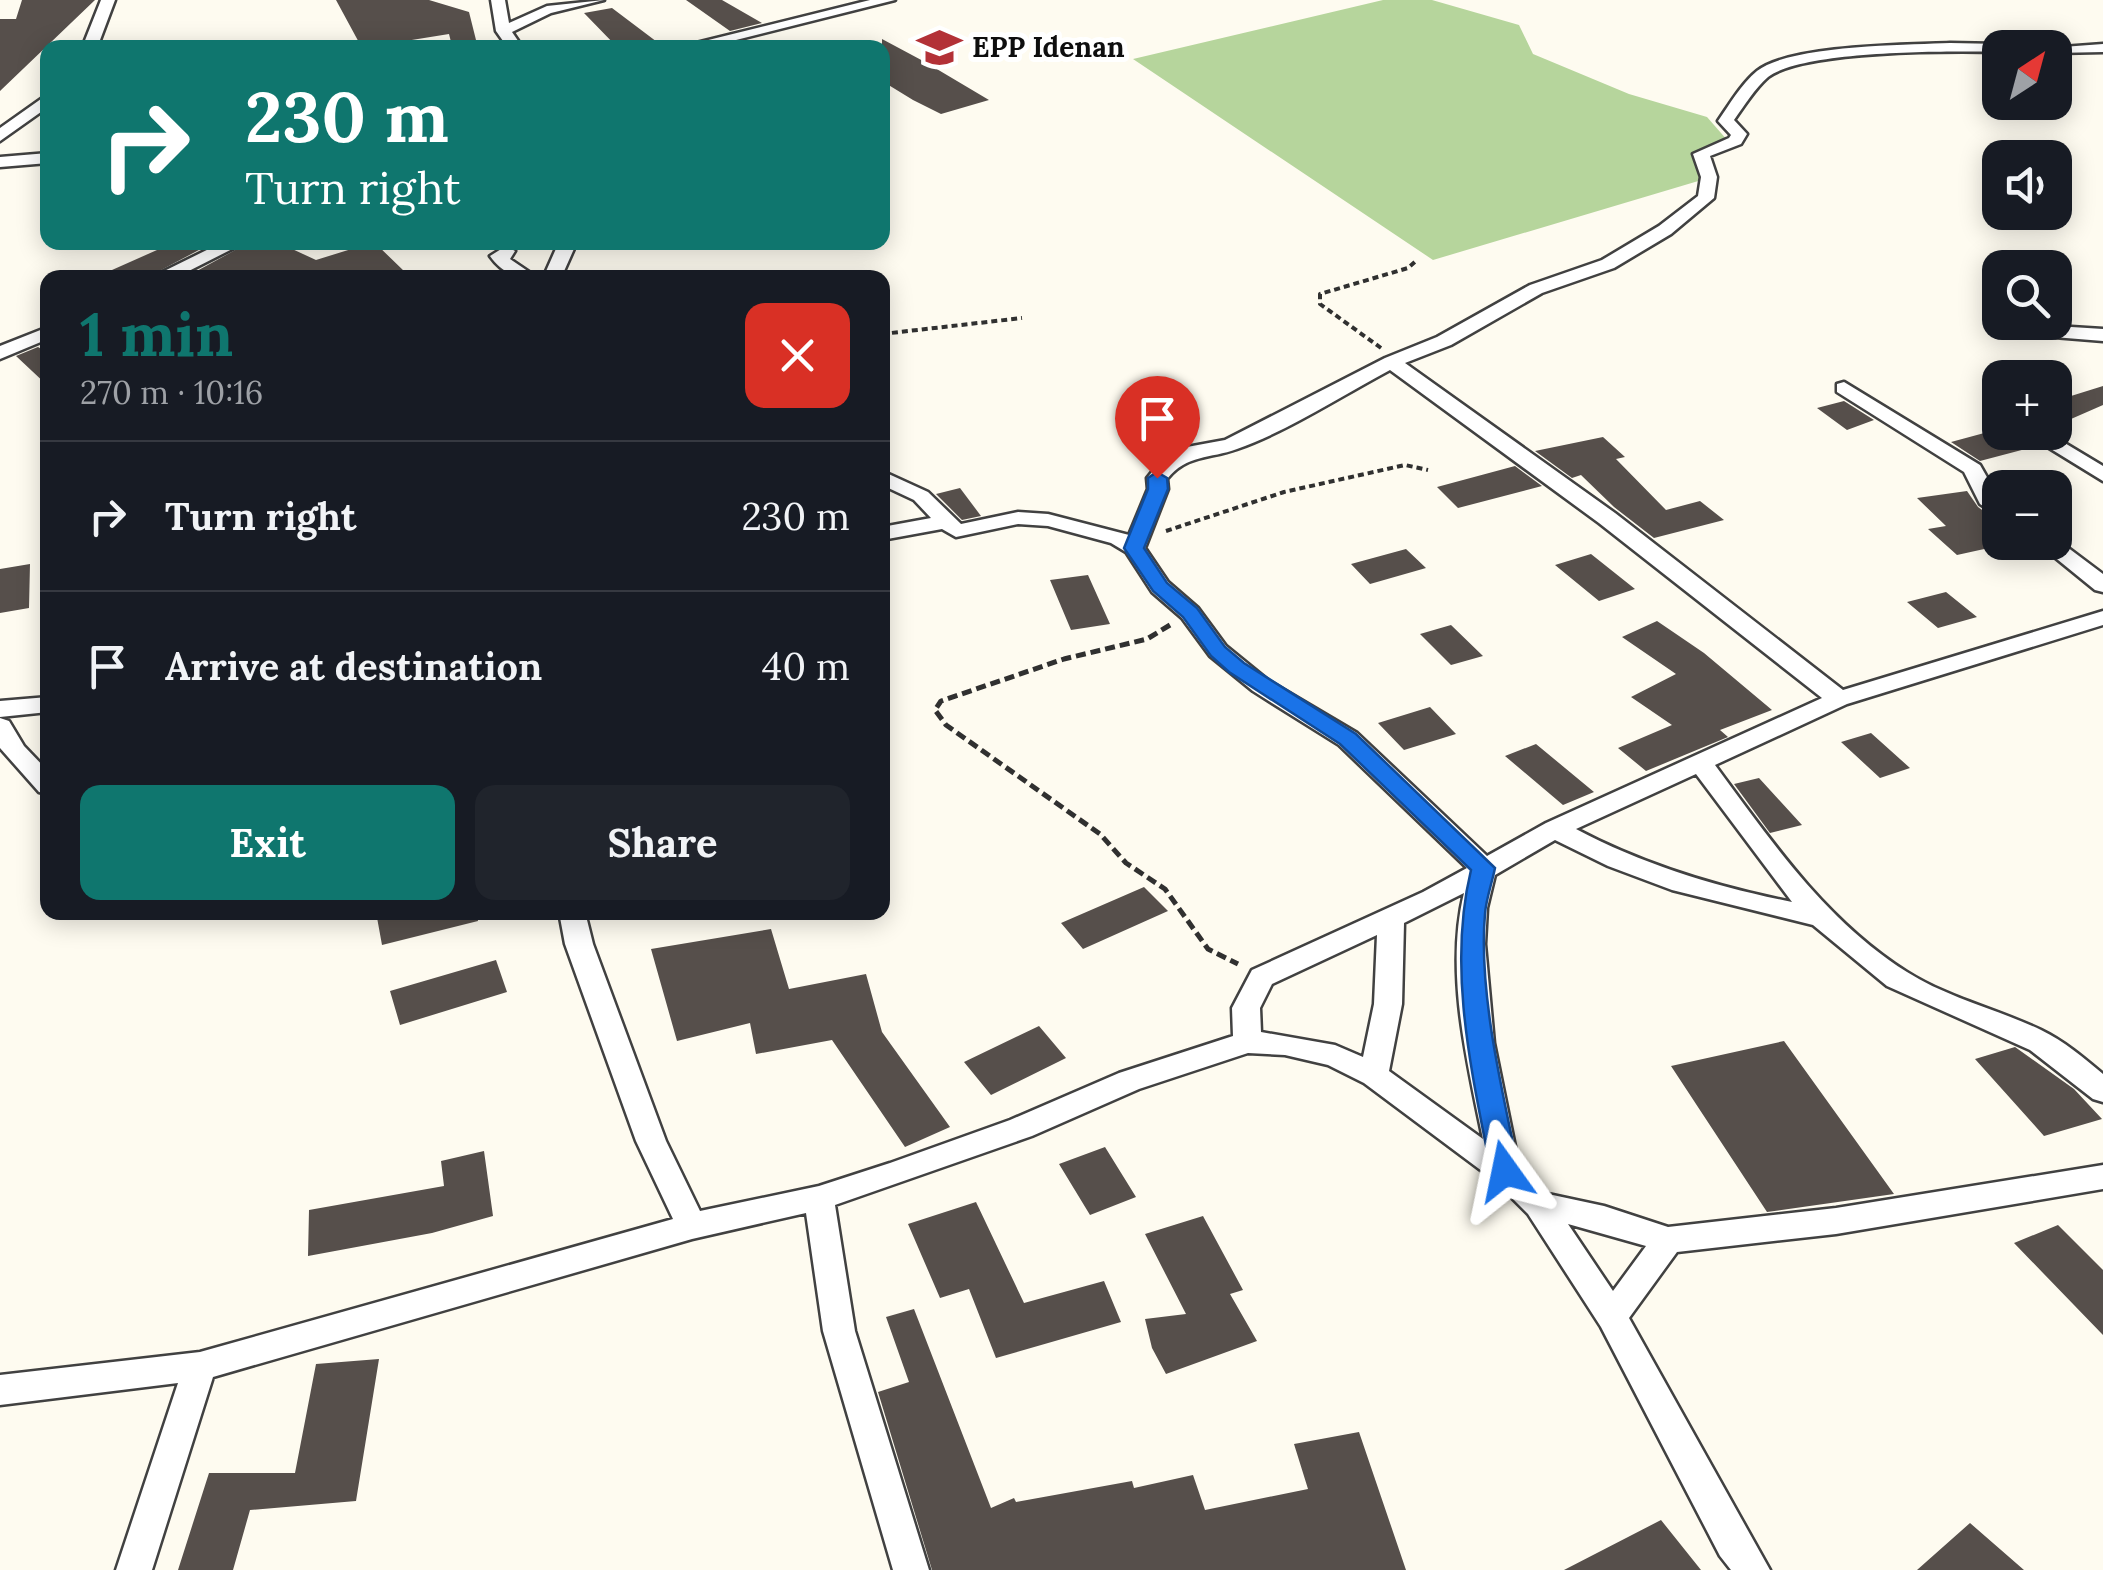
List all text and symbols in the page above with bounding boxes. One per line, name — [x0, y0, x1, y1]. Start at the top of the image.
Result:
school or university icon: EPP Idenan — [915, 23, 963, 71]
place label: EPP Idenan — [972, 29, 1125, 65]
north arrow — [1982, 30, 2072, 120]
map controls — [1982, 30, 2072, 560]
text: 230 m — [245, 72, 449, 161]
icon: right — [80, 80, 210, 210]
button: sound — [1982, 140, 2072, 230]
text: Turn right — [245, 159, 461, 216]
button: search — [1982, 250, 2072, 340]
text: 1 min — [80, 296, 233, 372]
button: close — [745, 303, 850, 408]
button: + — [1982, 360, 2072, 450]
text: 270 m · 10:16 — [80, 372, 263, 413]
pin — [1115, 376, 1200, 479]
icon: arrive — [1130, 391, 1185, 446]
button: − — [1982, 470, 2072, 560]
icon: right — [80, 489, 135, 544]
text: Turn right — [165, 492, 356, 540]
text: 230 m — [741, 492, 850, 540]
icon: arrive — [80, 639, 135, 694]
text: Arrive at destination — [165, 642, 542, 690]
text: 40 m — [762, 642, 850, 690]
button: Exit — [80, 785, 455, 900]
button: Share — [475, 785, 850, 900]
position arrow — [1453, 1119, 1557, 1223]

